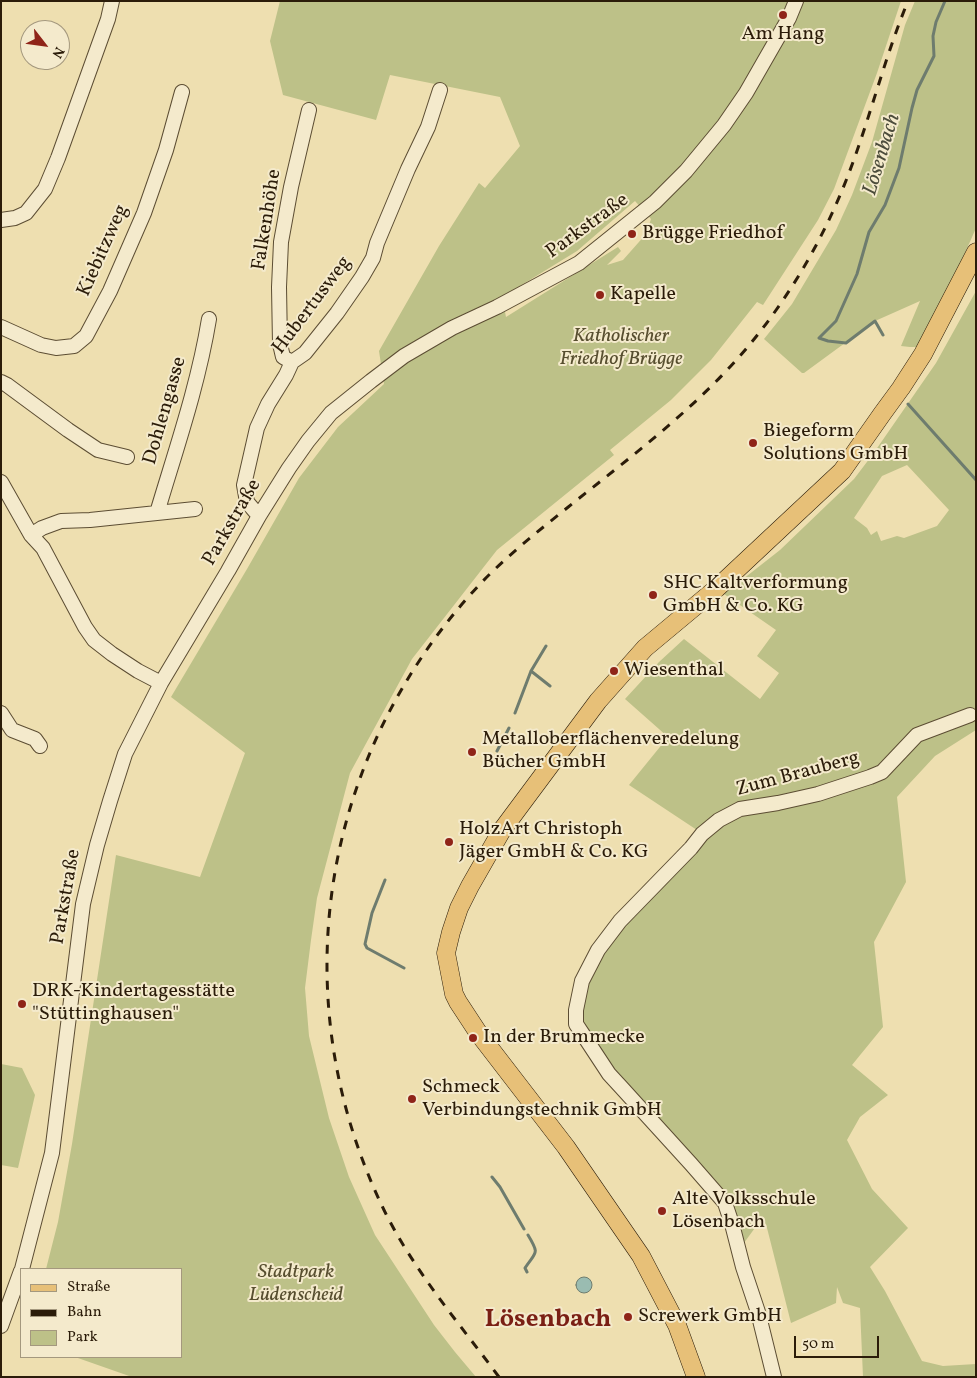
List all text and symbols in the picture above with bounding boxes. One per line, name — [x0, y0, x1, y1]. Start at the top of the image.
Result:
marker: Am Hang — [777, 9, 789, 21]
north arrow — [20, 20, 70, 70]
place label: Am Hang — [742, 23, 824, 47]
text: N — [47, 43, 68, 61]
water label: Lösenbach — [859, 111, 907, 199]
street label: Falkenhöhe — [248, 168, 288, 272]
street label: Parkstraße — [542, 189, 634, 265]
street label: Kiebitzweg — [73, 201, 135, 301]
place label: Brügge Friedhof — [642, 222, 783, 246]
marker: Brügge Friedhof — [626, 228, 638, 240]
street label: Hubertusweg — [268, 252, 358, 360]
place label: Kapelle — [610, 283, 676, 307]
marker: Kapelle — [594, 289, 606, 301]
park label: Katholischer Friedhof Brügge — [559, 325, 683, 372]
street label: Dohlengasse — [139, 354, 193, 468]
place label: Biegeform Solutions GmbH — [763, 420, 908, 467]
marker: Biegeform Solutions GmbH — [747, 437, 759, 449]
street label: Parkstraße — [199, 475, 267, 571]
place label: SHC Kaltverformung GmbH & Co. KG — [663, 572, 848, 619]
marker: SHC Kaltverformung GmbH & Co. KG — [647, 589, 659, 601]
place label: Wiesenthal — [624, 659, 724, 683]
marker: Wiesenthal — [608, 665, 620, 677]
place label: Metalloberflächenveredelung Bücher GmbH — [482, 728, 739, 775]
marker: Metalloberflächenveredelung Bücher GmbH — [466, 746, 478, 758]
street label: Zum Brauberg — [734, 747, 862, 803]
place label: HolzArt Christoph Jäger GmbH & Co. KG — [459, 818, 649, 865]
marker: HolzArt Christoph Jäger GmbH & Co. KG — [443, 836, 455, 848]
street label: Parkstraße — [47, 848, 87, 946]
place label: DRK-Kindertagesstätte "Stüttinghausen" — [32, 980, 235, 1027]
marker: DRK-Kindertagesstätte "Stüttinghausen" — [16, 998, 28, 1010]
place label: In der Brummecke — [483, 1026, 645, 1050]
marker: In der Brummecke — [467, 1032, 479, 1044]
place label: Schmeck Verbindungstechnik GmbH — [422, 1076, 662, 1123]
marker: Schmeck Verbindungstechnik GmbH — [406, 1093, 418, 1105]
place label: Alte Volksschule Lösenbach — [672, 1188, 816, 1235]
marker: Alte Volksschule Lösenbach — [656, 1205, 668, 1217]
park label: Stadtpark Lüdenscheid — [249, 1261, 343, 1308]
legend — [20, 1268, 182, 1358]
text: Straße — [67, 1277, 110, 1298]
text: Bahn — [67, 1302, 102, 1323]
place label: Screwerk GmbH — [638, 1305, 782, 1329]
district label: Lösenbach — [485, 1306, 611, 1336]
marker: Screwerk GmbH — [622, 1311, 634, 1323]
scale bar — [797, 1326, 882, 1358]
text: Park — [67, 1327, 98, 1348]
text: 50 m — [802, 1334, 834, 1355]

